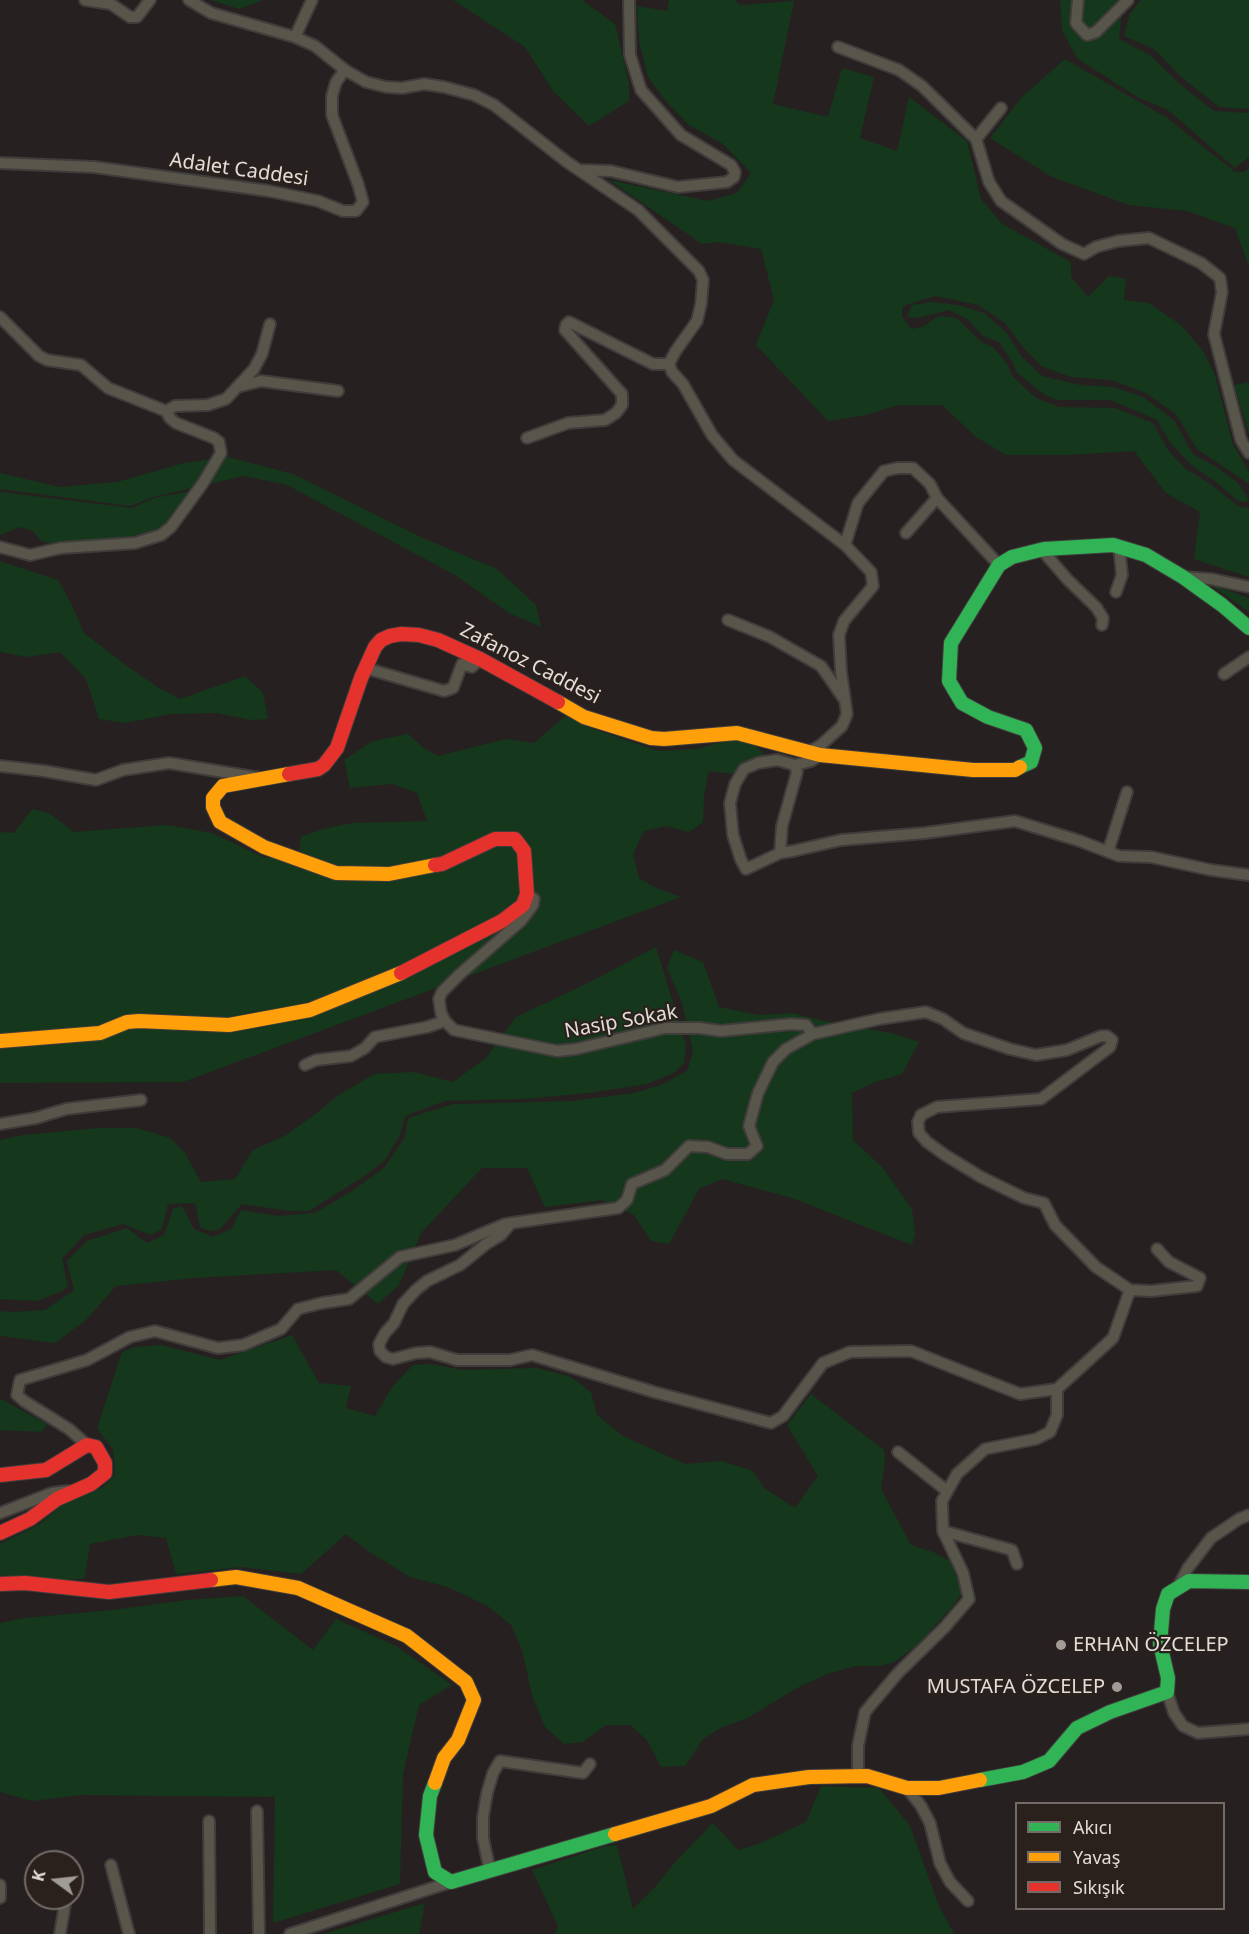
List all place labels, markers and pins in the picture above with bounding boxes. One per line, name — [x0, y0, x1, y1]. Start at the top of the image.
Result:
place label: ERHAN ÖZCELEP — [1073, 1633, 1229, 1657]
marker: ERHAN ÖZCELEP — [1054, 1638, 1068, 1652]
place label: MUSTAFA ÖZCELEP — [927, 1675, 1105, 1699]
marker: MUSTAFA ÖZCELEP — [1110, 1680, 1124, 1694]

